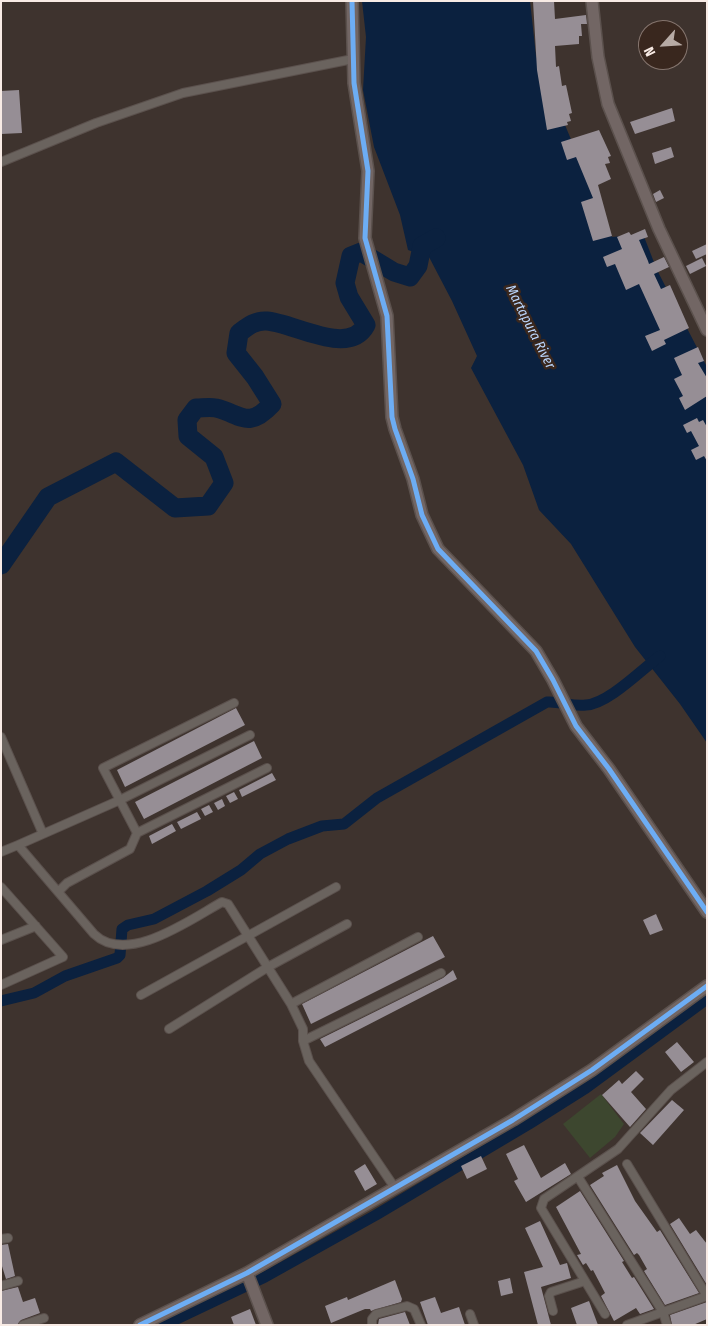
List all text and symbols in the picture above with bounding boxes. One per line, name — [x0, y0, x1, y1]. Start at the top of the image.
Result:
north arrow — [638, 20, 688, 70]
text: N — [640, 44, 659, 59]
water label: Martapura River — [502, 282, 558, 372]

